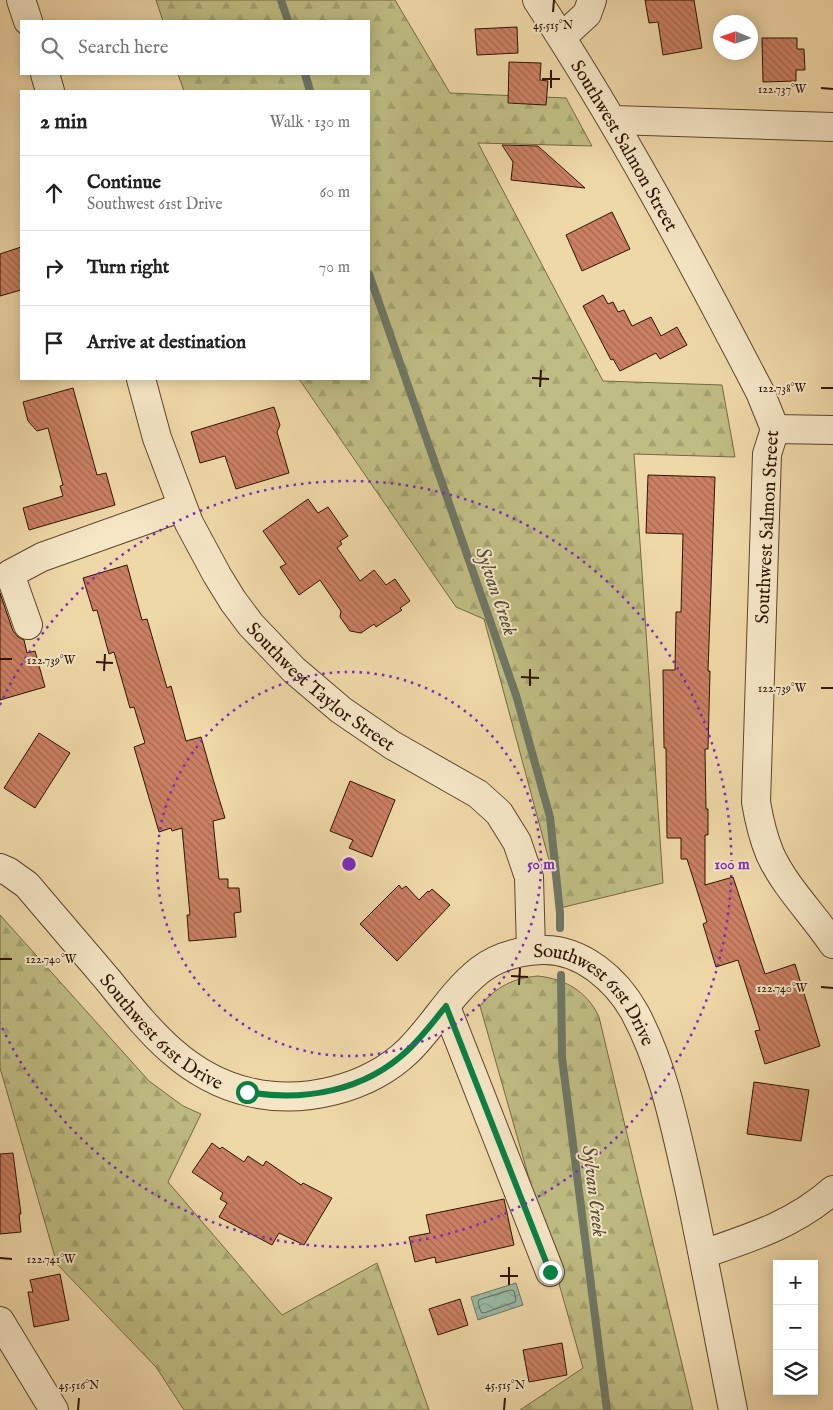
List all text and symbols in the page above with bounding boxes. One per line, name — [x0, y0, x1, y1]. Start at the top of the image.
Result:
north arrow — [713, 15, 758, 60]
text: 45.515°N — [533, 18, 574, 33]
search box — [20, 20, 370, 75]
icon: search — [38, 34, 66, 62]
text: Search here — [78, 36, 169, 60]
street label: Southwest Salmon Street — [564, 56, 683, 237]
text: 122.737°W — [758, 82, 807, 97]
text: 2 min — [40, 109, 87, 136]
text: Walk · 130 m — [270, 113, 350, 133]
text: Continue — [87, 171, 161, 195]
icon: ahead — [40, 179, 68, 207]
text: 60 m — [320, 183, 350, 203]
text: Southwest 61st Drive — [87, 195, 223, 215]
icon: right — [40, 254, 68, 282]
text: Turn right — [87, 256, 169, 280]
text: 70 m — [319, 258, 350, 278]
icon: arrive — [40, 329, 68, 357]
text: Arrive at destination — [87, 331, 246, 355]
text: 122.738°W — [758, 381, 806, 396]
street label: Southwest Salmon Street — [751, 429, 785, 625]
water label: Sylvan Creek — [469, 544, 522, 639]
street label: Southwest Taylor Street — [241, 618, 399, 758]
text: 122.739°W — [27, 653, 76, 668]
text: 122.739°W — [758, 681, 807, 696]
centre of rings — [340, 855, 358, 873]
text: 50 m — [527, 855, 555, 874]
text: 100 m — [714, 855, 750, 874]
street label: Southwest 61st Drive — [533, 940, 659, 1050]
text: 122.740°W — [26, 952, 77, 967]
street label: Southwest 61st Drive — [94, 969, 227, 1096]
text: 122.740°W — [757, 981, 808, 996]
route start — [236, 1081, 259, 1104]
water label: Sylvan Creek — [575, 1144, 612, 1238]
text: 122.741°W — [27, 1252, 76, 1267]
map controls — [773, 1260, 818, 1395]
button: + — [773, 1260, 818, 1305]
route end — [539, 1261, 562, 1284]
button: − — [773, 1305, 818, 1350]
button: layers — [773, 1350, 818, 1395]
text: 45.516°N — [59, 1378, 100, 1393]
text: 45.515°N — [485, 1378, 526, 1393]

